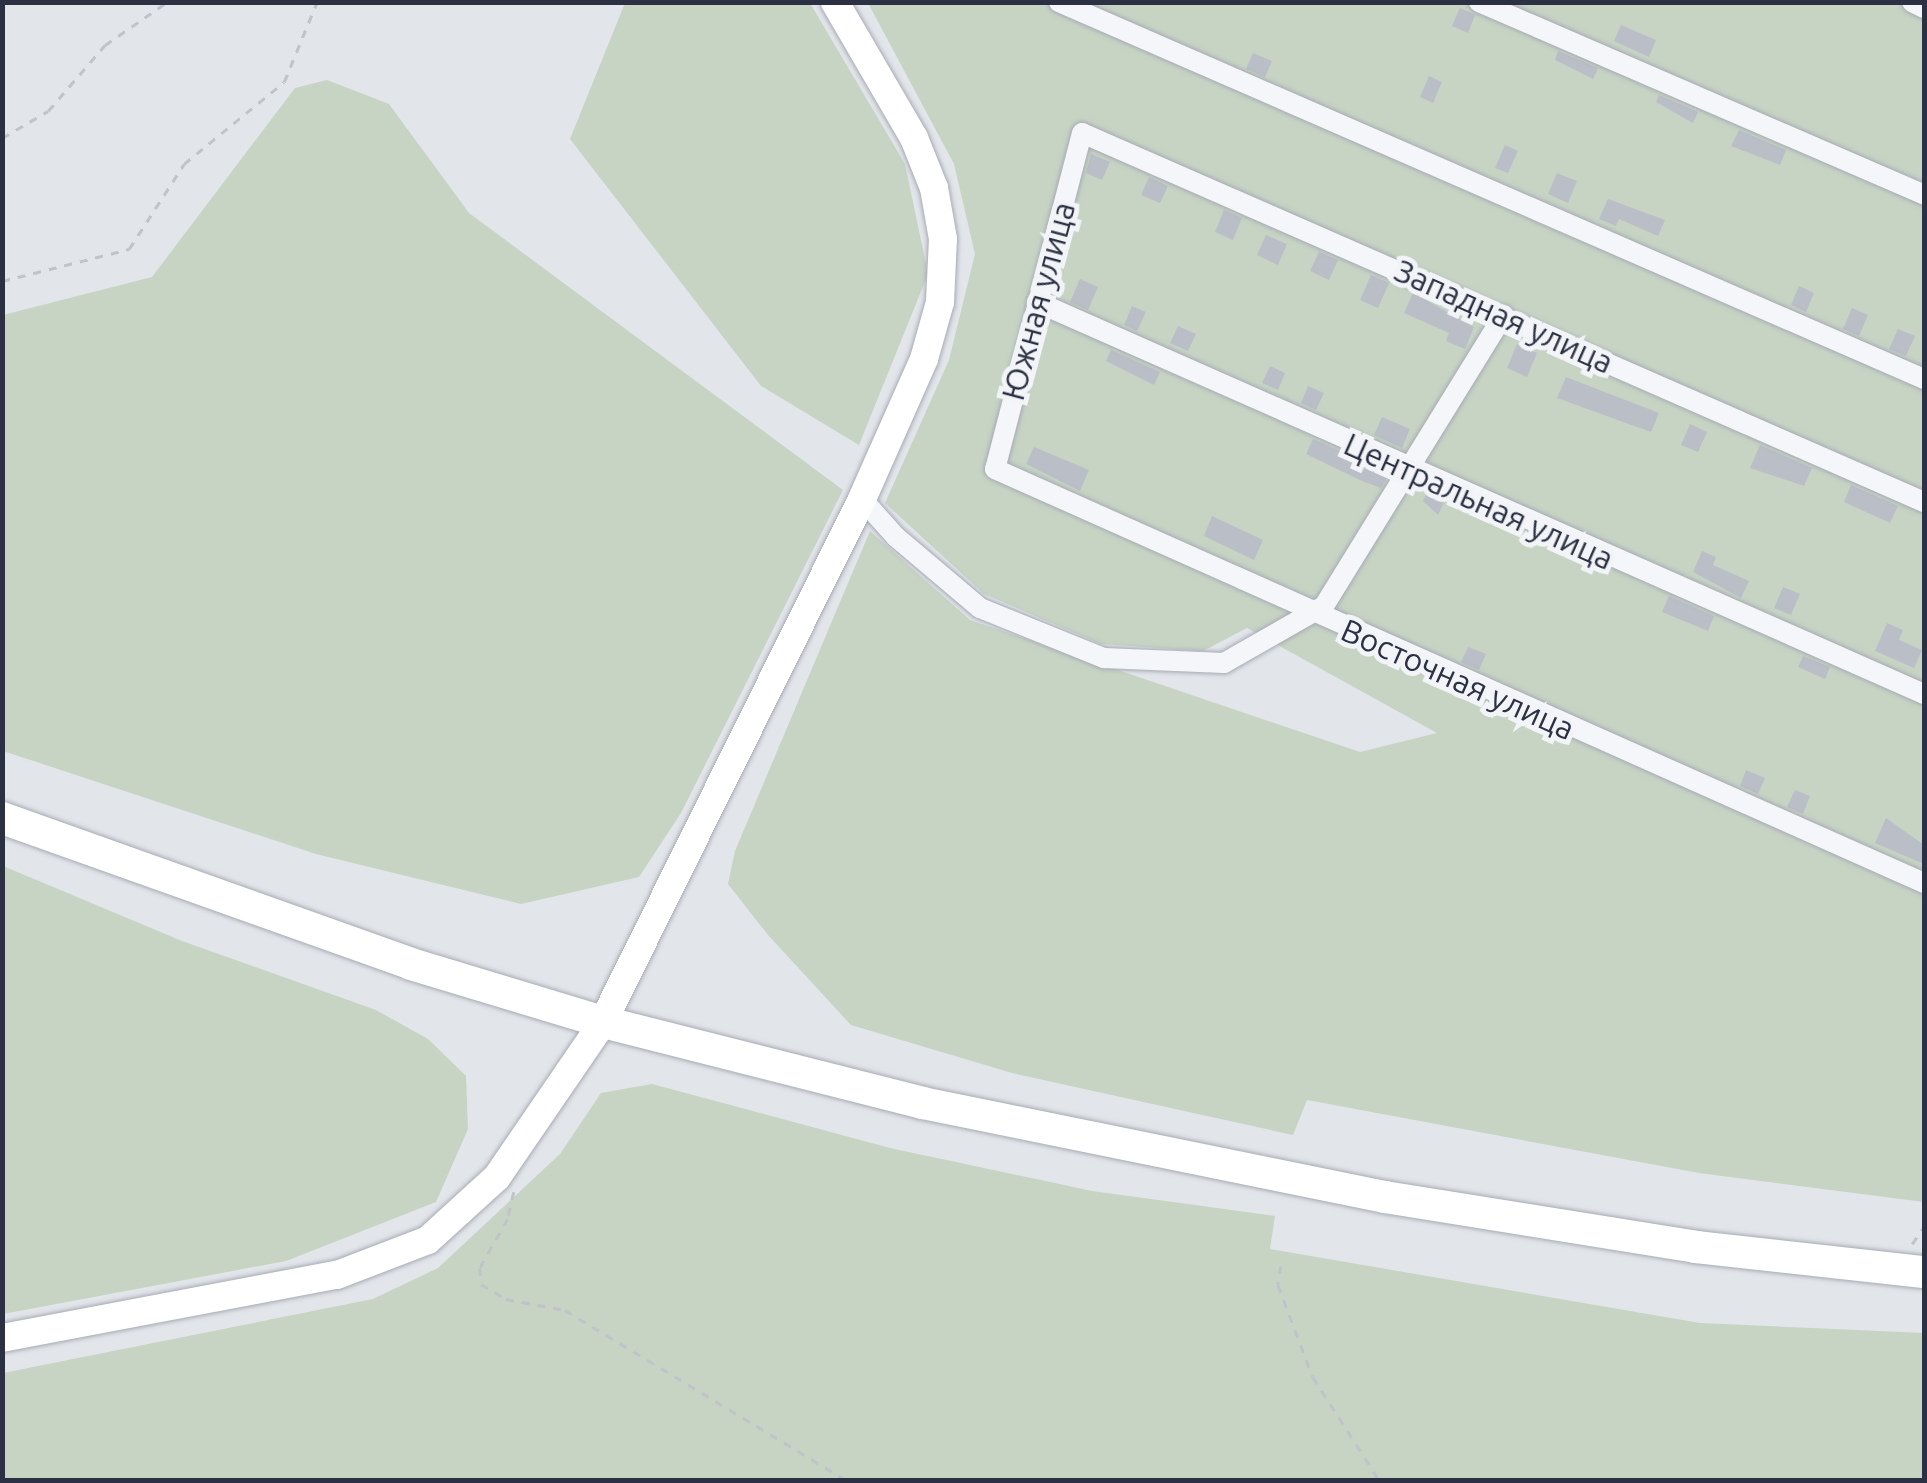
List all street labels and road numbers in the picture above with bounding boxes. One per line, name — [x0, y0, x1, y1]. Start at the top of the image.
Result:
street label: Южная улица — [993, 198, 1083, 404]
street label: Западная улица — [1389, 251, 1619, 381]
street label: Центральная улица — [1338, 424, 1620, 578]
street label: Восточная улица — [1335, 610, 1581, 748]

